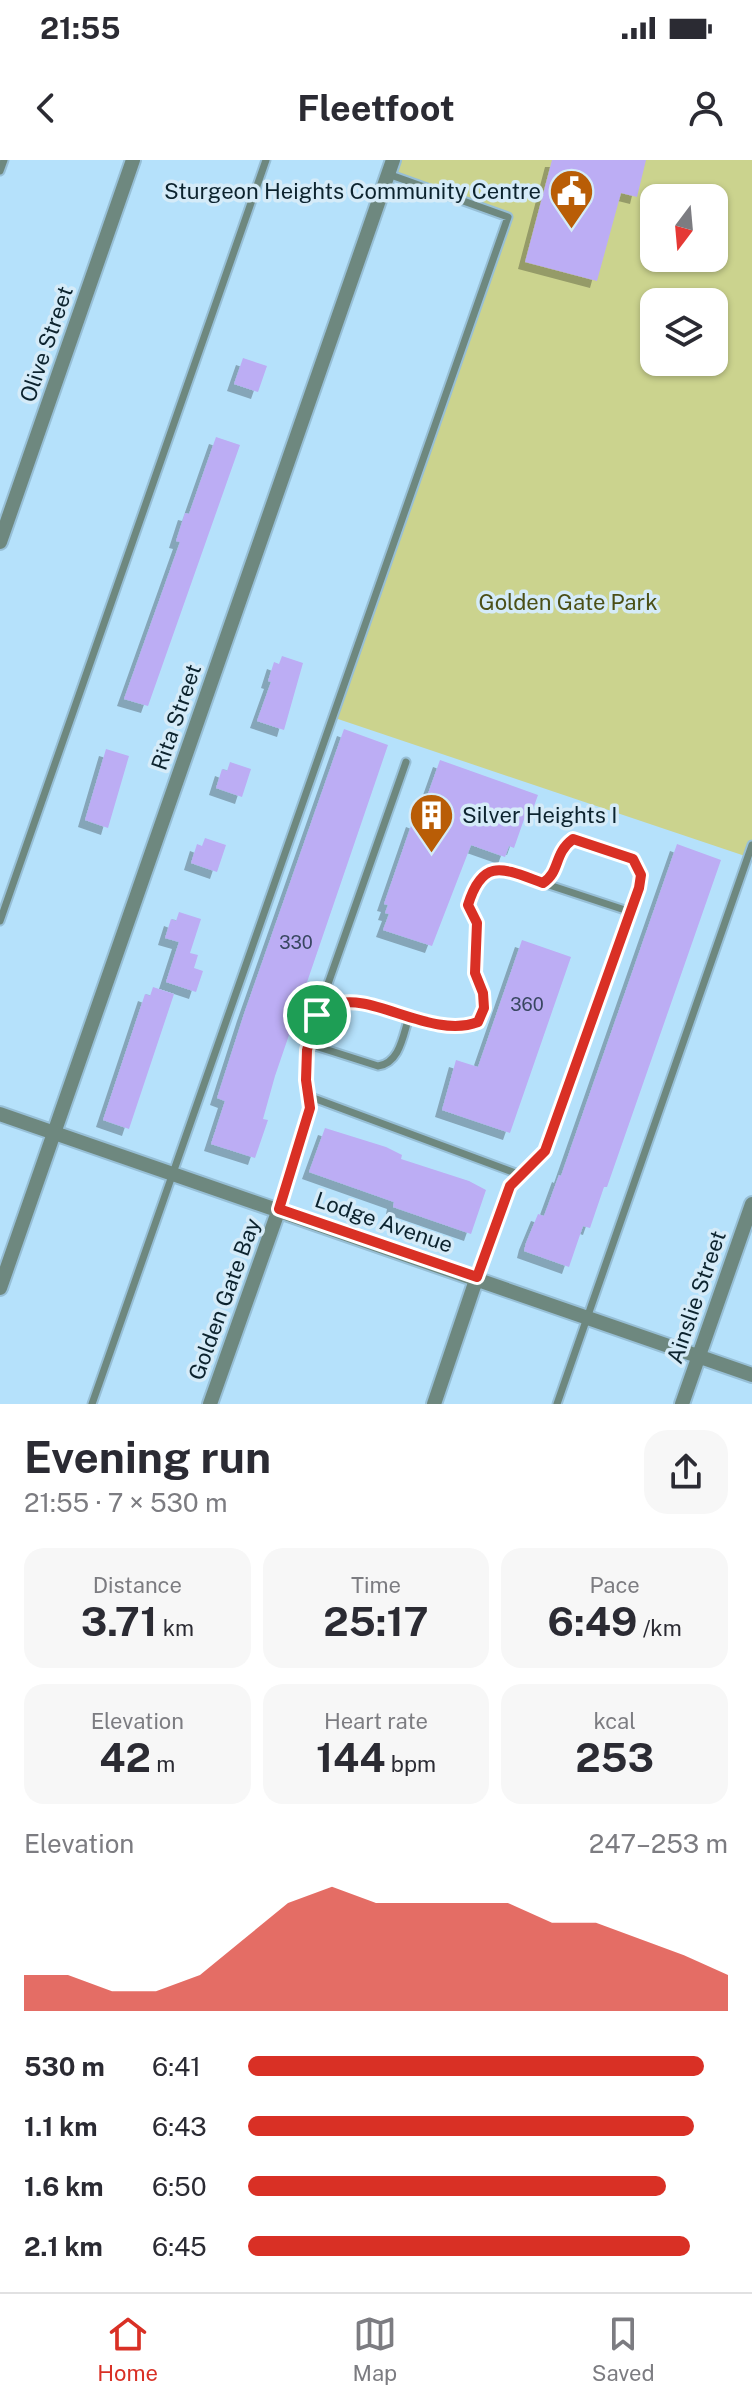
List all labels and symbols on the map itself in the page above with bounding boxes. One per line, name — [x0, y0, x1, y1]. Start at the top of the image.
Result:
public building icon: Sturgeon Heights Community Centre — [548, 167, 596, 230]
place label: Sturgeon Heights Community Centre — [164, 178, 541, 204]
north arrow — [640, 184, 728, 272]
street label: Olive Street — [14, 283, 78, 405]
park label: Golden Gate Park — [479, 589, 657, 615]
street label: Rita Street — [146, 661, 206, 773]
building icon: Silver Heights I — [407, 791, 455, 854]
place label: Silver Heights I — [462, 802, 617, 828]
house number: 330 — [279, 932, 313, 953]
pin — [283, 981, 351, 1049]
house number: 360 — [510, 994, 544, 1015]
street label: Lodge Avenue — [312, 1186, 456, 1258]
street label: Golden Gate Bay — [183, 1214, 265, 1383]
street label: Ainslie Street — [661, 1227, 731, 1367]

